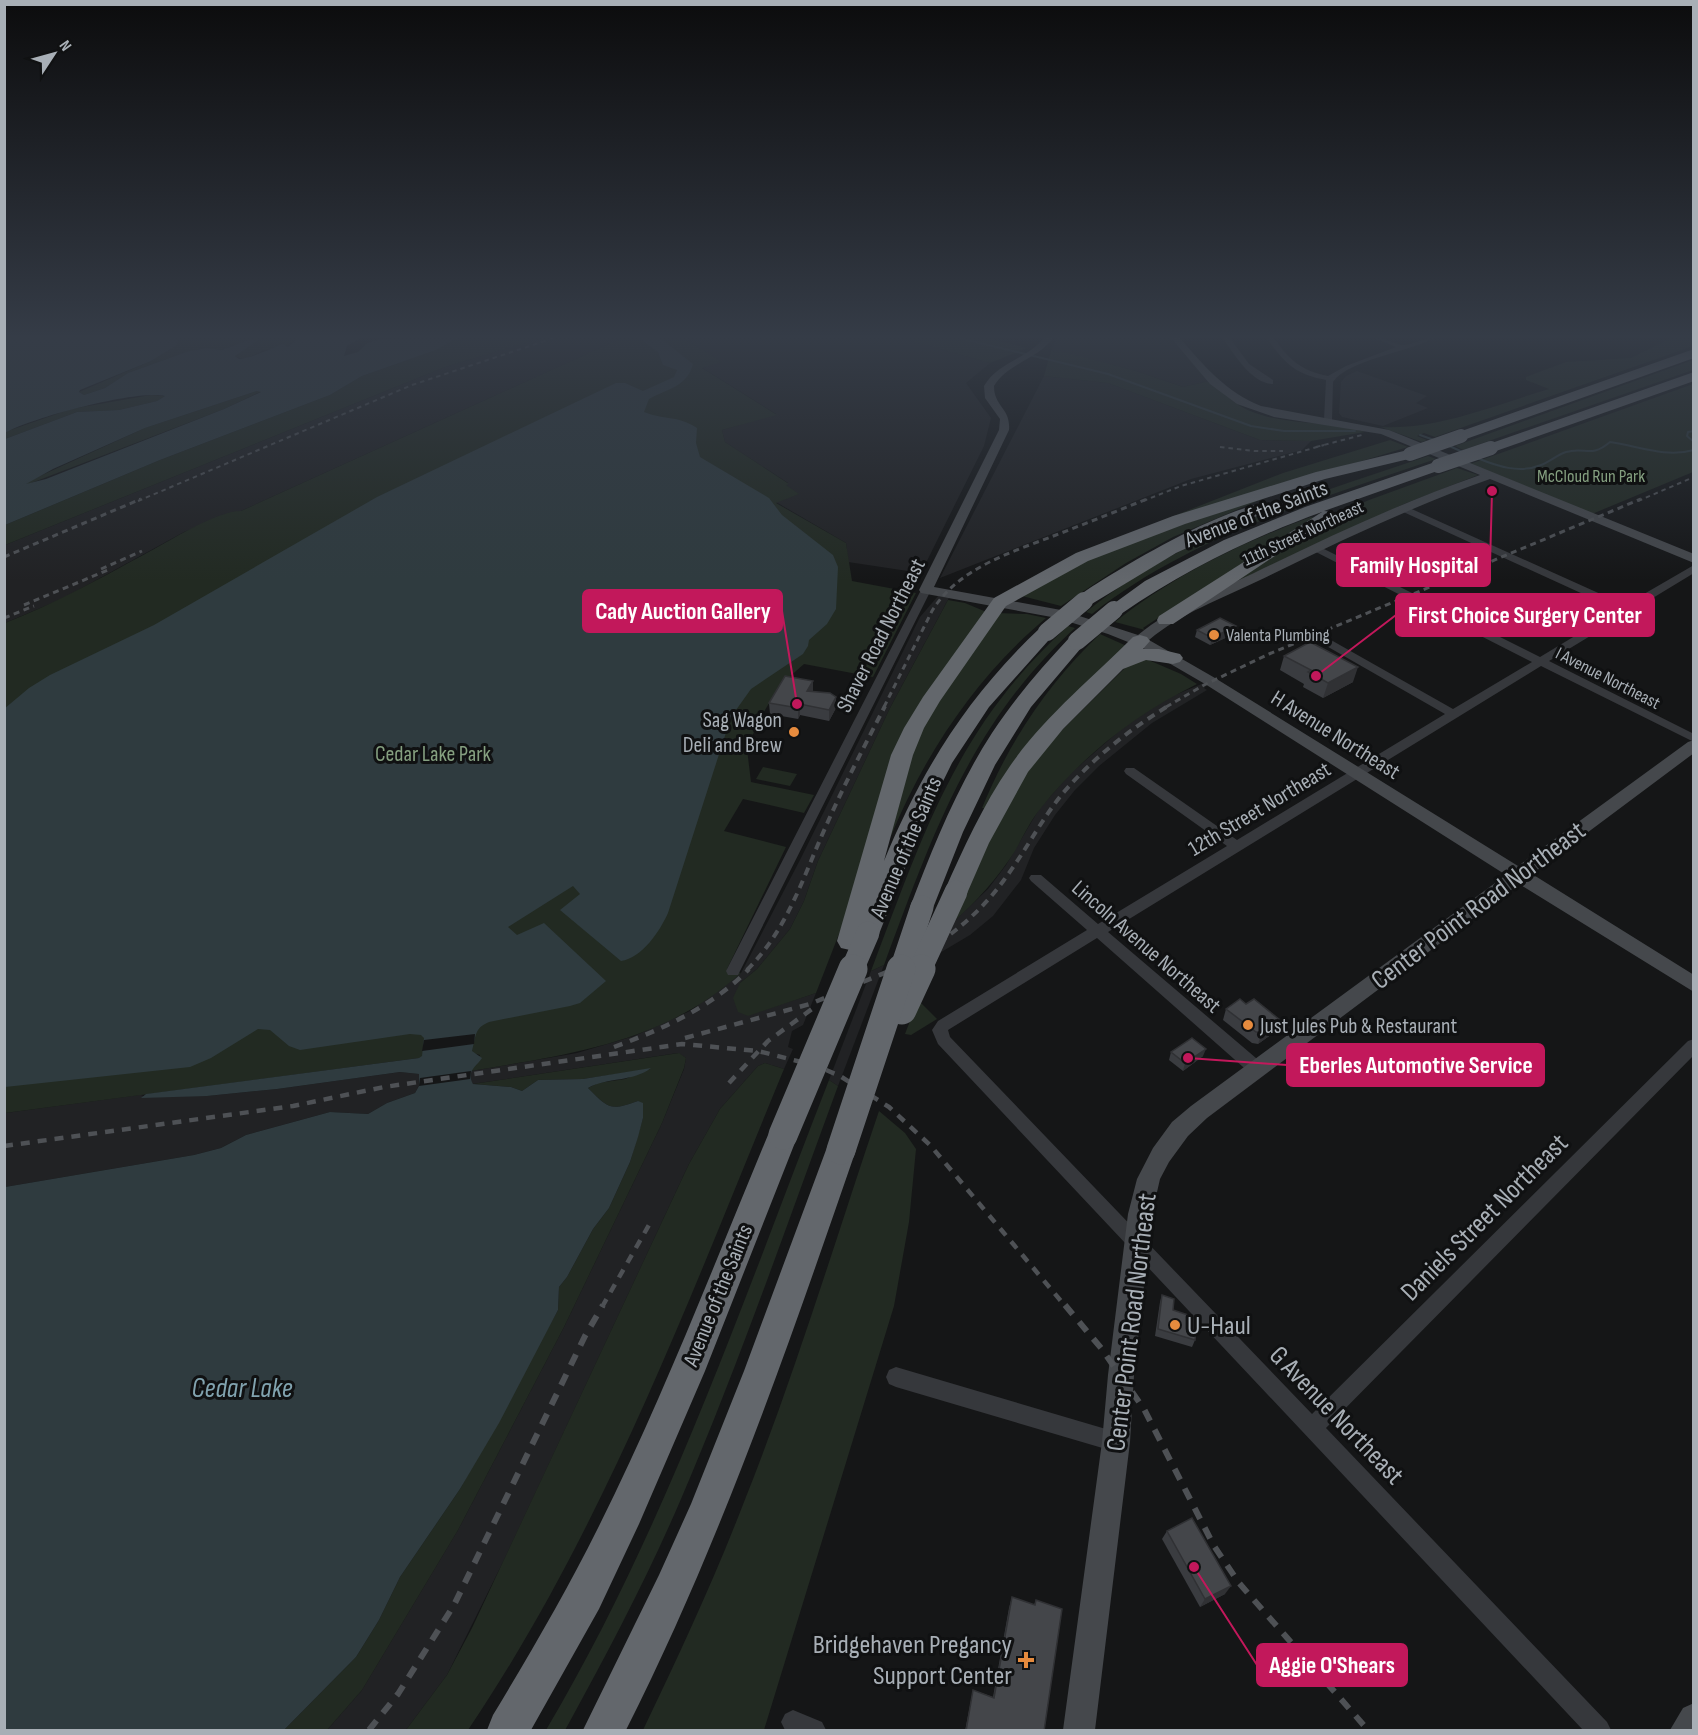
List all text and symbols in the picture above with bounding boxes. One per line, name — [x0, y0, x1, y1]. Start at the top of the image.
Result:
north arrow — [24, 24, 84, 84]
text: N — [55, 37, 75, 55]
park label: McCloud Run Park — [1537, 466, 1645, 487]
street label: Avenue of the Saints — [1180, 475, 1332, 554]
street label: 11th Street Northeast — [1240, 496, 1367, 571]
callout: Family Hospital — [1337, 544, 1490, 586]
text: Family Hospital — [1350, 551, 1478, 580]
street label: Shaver Road Northeast — [831, 554, 932, 717]
callout: Cady Auction Gallery — [583, 590, 782, 632]
callout: First Choice Surgery Center — [1396, 594, 1654, 636]
text: Cady Auction Gallery — [595, 597, 771, 626]
text: First Choice Surgery Center — [1408, 601, 1643, 630]
place label: Valenta Plumbing — [1226, 625, 1330, 646]
marker: Valenta Plumbing — [1207, 628, 1221, 642]
street label: I Avenue Northeast — [1552, 643, 1664, 714]
street label: H Avenue Northeast — [1266, 685, 1405, 786]
place label: Sag Wagon Deli and Brew — [683, 707, 782, 759]
marker: Sag Wagon Deli and Brew — [787, 725, 801, 739]
park label: Cedar Lake Park — [375, 741, 492, 768]
street label: 12th Street Northeast — [1184, 756, 1336, 862]
street label: Avenue of the Saints — [864, 773, 948, 923]
street label: Center Point Road Northeast — [1365, 815, 1592, 997]
street label: Lincoln Avenue Northeast — [1066, 875, 1226, 1019]
place label: Just Jules Pub & Restaurant — [1259, 1013, 1457, 1040]
marker: Just Jules Pub & Restaurant — [1241, 1018, 1255, 1032]
callout: Eberles Automotive Service — [1287, 1044, 1544, 1086]
text: Eberles Automotive Service — [1299, 1051, 1533, 1080]
street label: Daniels Street Northeast — [1394, 1127, 1575, 1308]
street label: Center Point Road Northeast — [1100, 1191, 1164, 1453]
street label: Avenue of the Saints — [677, 1221, 759, 1371]
place label: U-Haul — [1187, 1310, 1251, 1342]
marker: U-Haul — [1168, 1318, 1182, 1332]
street label: G Avenue Northeast — [1262, 1340, 1410, 1492]
water label: Cedar Lake — [191, 1372, 293, 1405]
place label: Bridgehaven Pregancy Support Center — [813, 1629, 1012, 1692]
callout: Aggie O'Shears — [1257, 1644, 1407, 1686]
marker: Bridgehaven Pregancy Support Center — [1017, 1651, 1035, 1669]
text: Aggie O'Shears — [1268, 1651, 1395, 1680]

